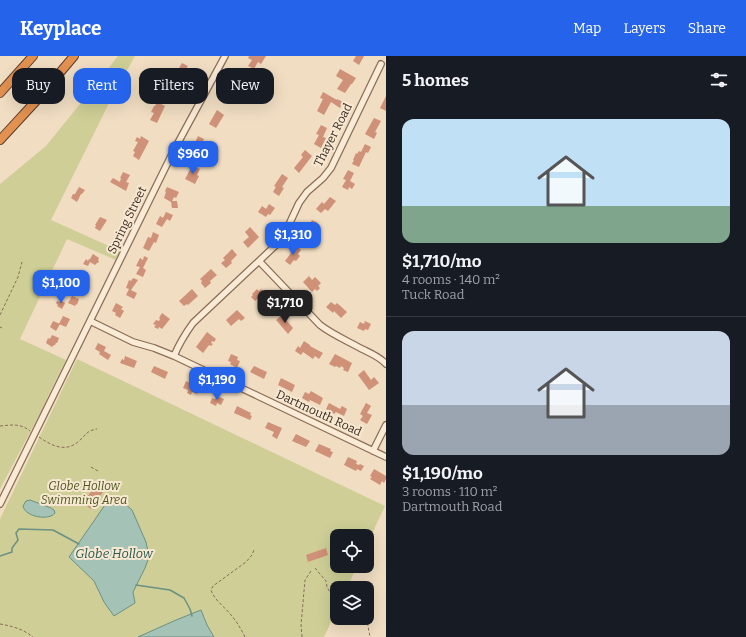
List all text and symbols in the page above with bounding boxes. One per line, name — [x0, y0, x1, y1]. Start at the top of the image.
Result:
text: Keyplace — [20, 17, 102, 40]
text: Map — [573, 20, 601, 37]
text: Layers — [623, 20, 666, 37]
text: Share — [688, 20, 726, 37]
chip: Buy — [12, 68, 65, 104]
chip: Rent — [73, 68, 131, 104]
chip: Filters — [139, 68, 208, 104]
chip: New — [216, 68, 274, 104]
icon: filters — [708, 69, 730, 91]
text: 5 homes — [402, 70, 469, 91]
street label: Thayer Road — [311, 101, 355, 169]
pin: $960 — [169, 141, 217, 175]
icon: home — [530, 145, 602, 217]
text: $960 — [177, 146, 209, 161]
street label: Spring Street — [105, 183, 150, 256]
pin: $1,310 — [260, 222, 326, 256]
text: $1,310 — [274, 227, 312, 242]
text: $1,710/mo — [402, 251, 482, 272]
pin: $1,100 — [28, 270, 94, 304]
text: 4 rooms · 140 m² — [402, 272, 500, 287]
text: $1,100 — [42, 275, 80, 290]
text: Tuck Road — [402, 287, 464, 302]
pin: $1,710 — [252, 290, 318, 324]
text: $1,710 — [266, 295, 304, 310]
icon: home — [530, 357, 602, 429]
pin: $1,190 — [184, 367, 250, 401]
text: $1,190 — [198, 372, 236, 387]
street label: Dartmouth Road — [274, 387, 364, 439]
text: $1,190/mo — [402, 463, 483, 484]
park label: Globe Hollow Swimming Area — [41, 479, 127, 507]
text: 3 rooms · 110 m² — [402, 484, 497, 499]
text: Dartmouth Road — [402, 499, 502, 514]
map controls — [330, 529, 374, 625]
button: locate — [330, 529, 374, 573]
water label: Globe Hollow — [75, 546, 154, 561]
button: layers — [330, 581, 374, 625]

